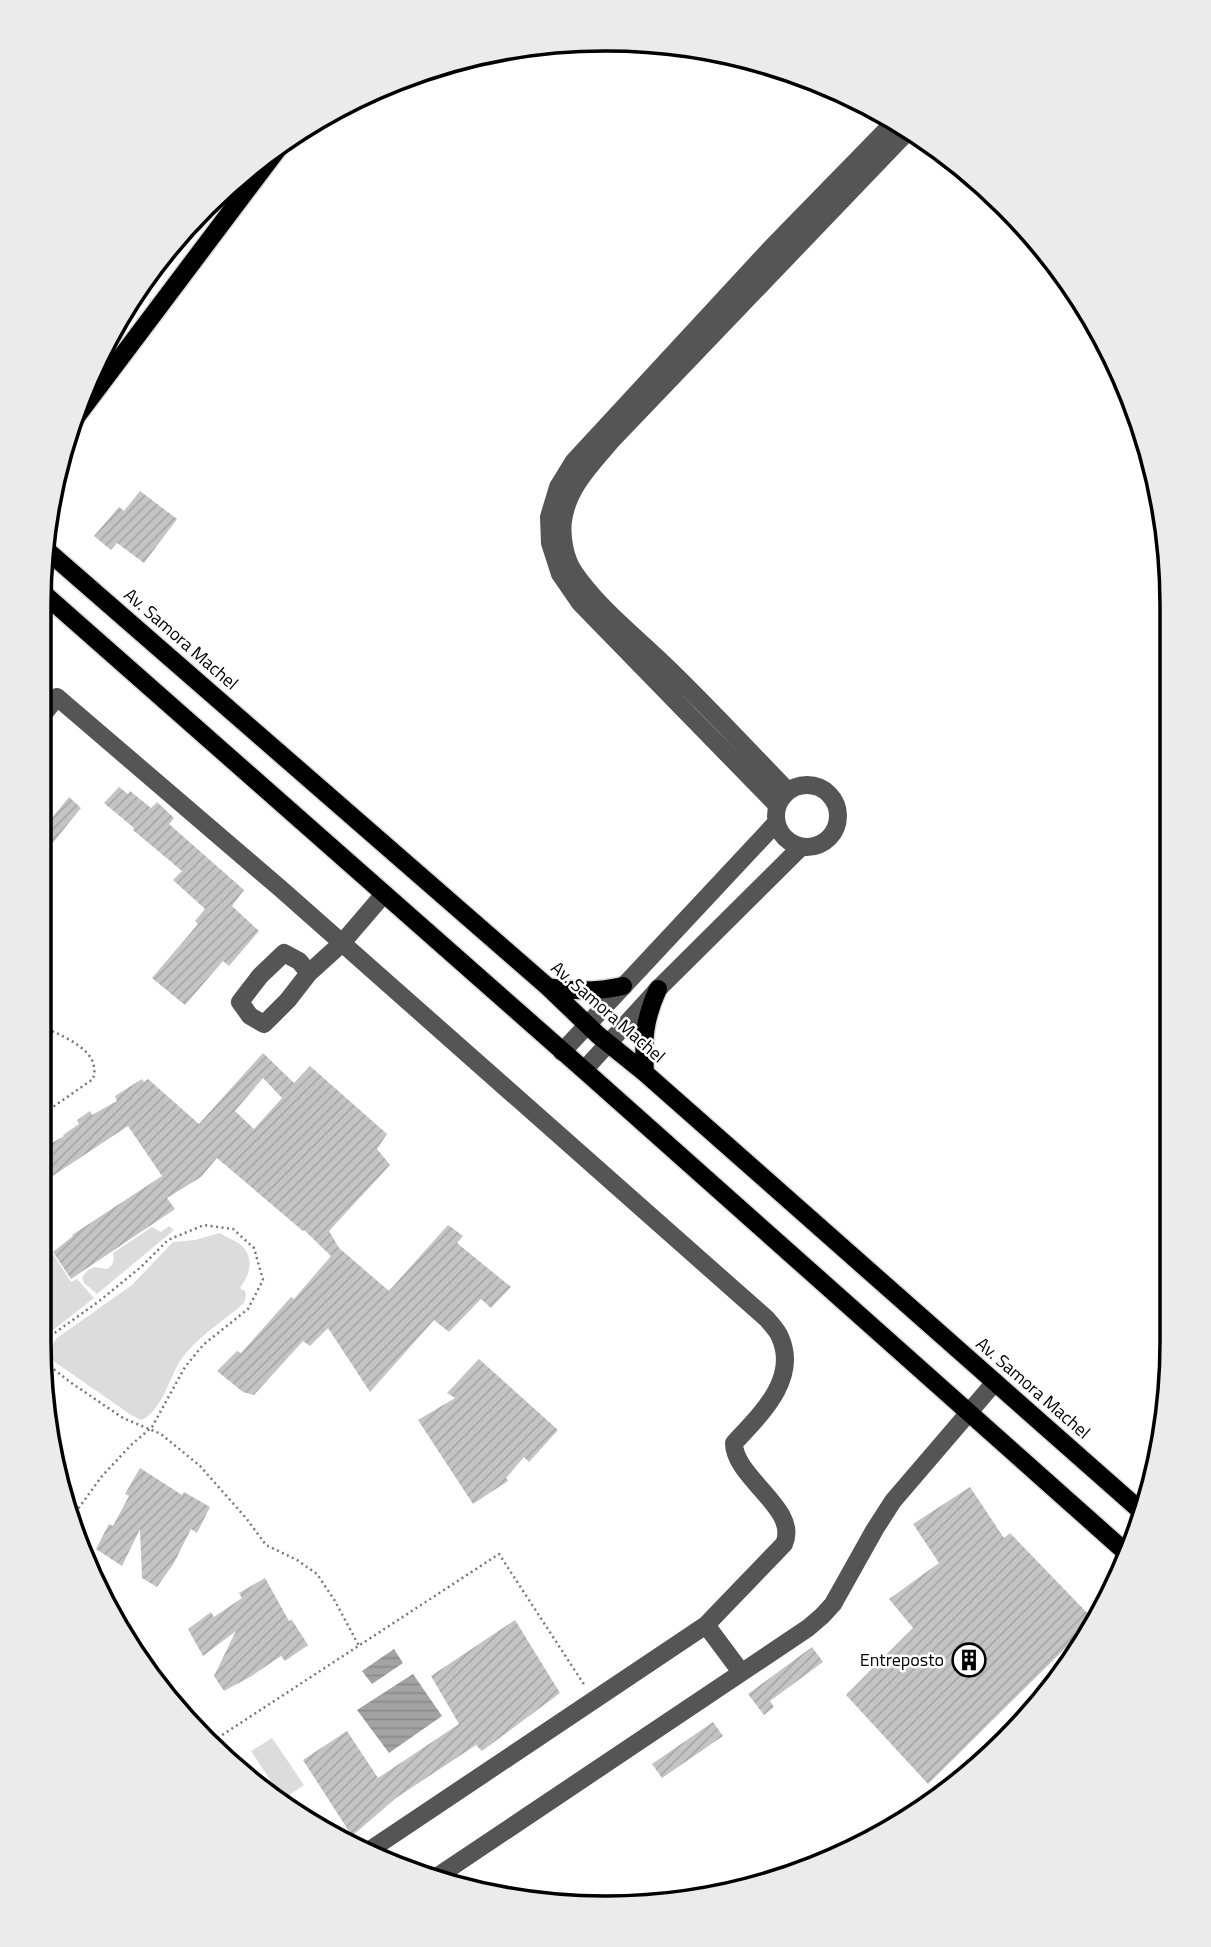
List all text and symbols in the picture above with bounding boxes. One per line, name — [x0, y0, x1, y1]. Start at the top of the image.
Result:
street label: Av. Samora Machel — [118, 581, 244, 696]
street label: Av. Samora Machel — [545, 954, 671, 1069]
street label: Av. Samora Machel — [970, 1330, 1096, 1445]
building icon: Entreposto — [950, 1641, 988, 1679]
place label: Entreposto — [860, 1646, 944, 1673]

